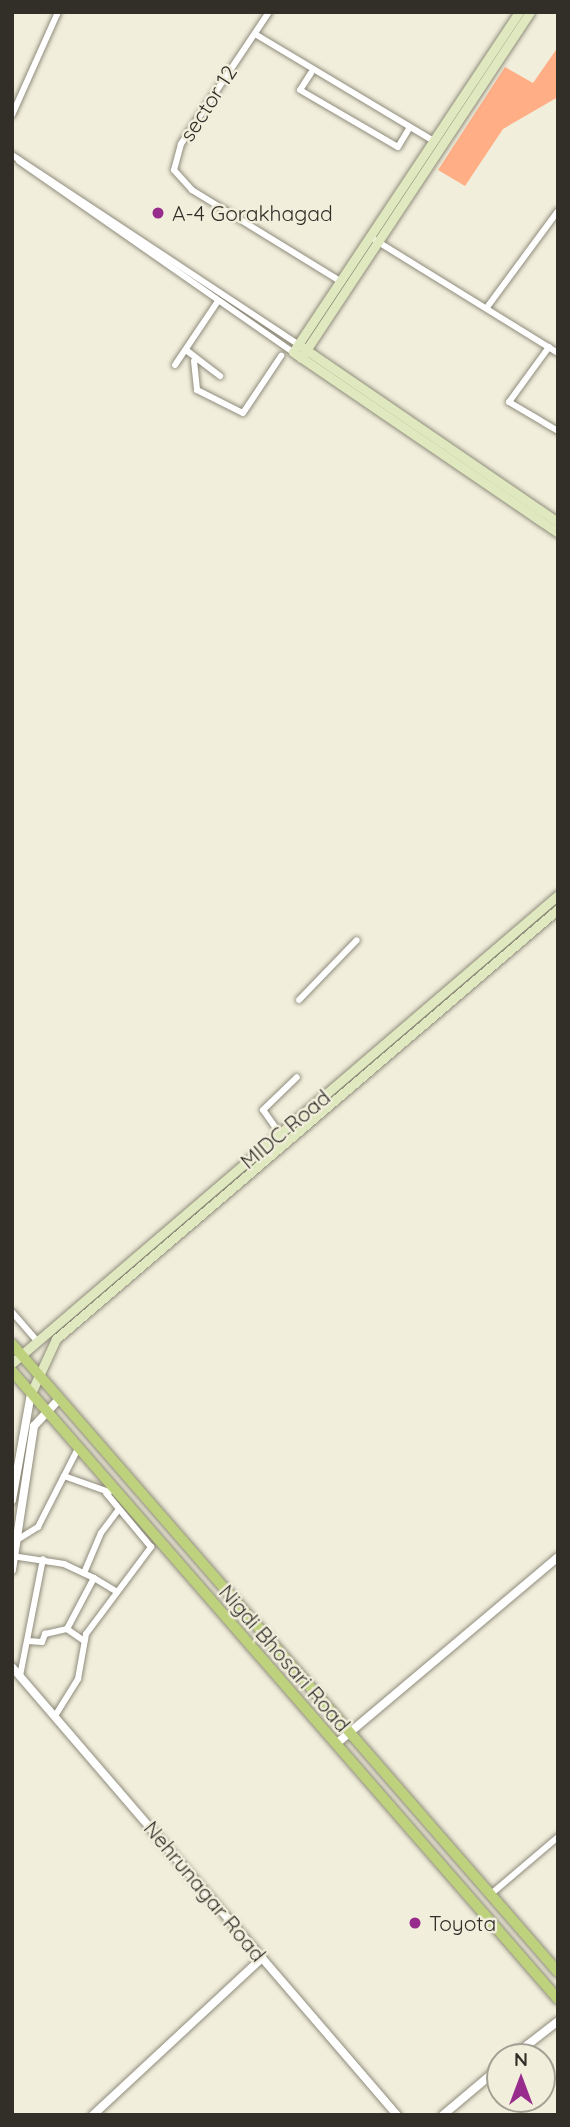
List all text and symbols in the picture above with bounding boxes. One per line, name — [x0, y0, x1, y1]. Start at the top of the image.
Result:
street label: sector 12 — [174, 60, 242, 146]
place label: A-4 Gorakhagad — [172, 200, 333, 226]
marker: A-4 Gorakhagad — [150, 205, 166, 221]
street label: MIDC Road — [235, 1084, 335, 1174]
street label: Nigdi Bhosari Road — [214, 1579, 356, 1737]
street label: Nehrunagar Road — [139, 1816, 271, 1966]
place label: Toyota — [429, 1910, 496, 1936]
marker: Toyota — [407, 1915, 423, 1931]
north arrow — [486, 2043, 556, 2113]
text: N — [514, 2047, 528, 2071]

